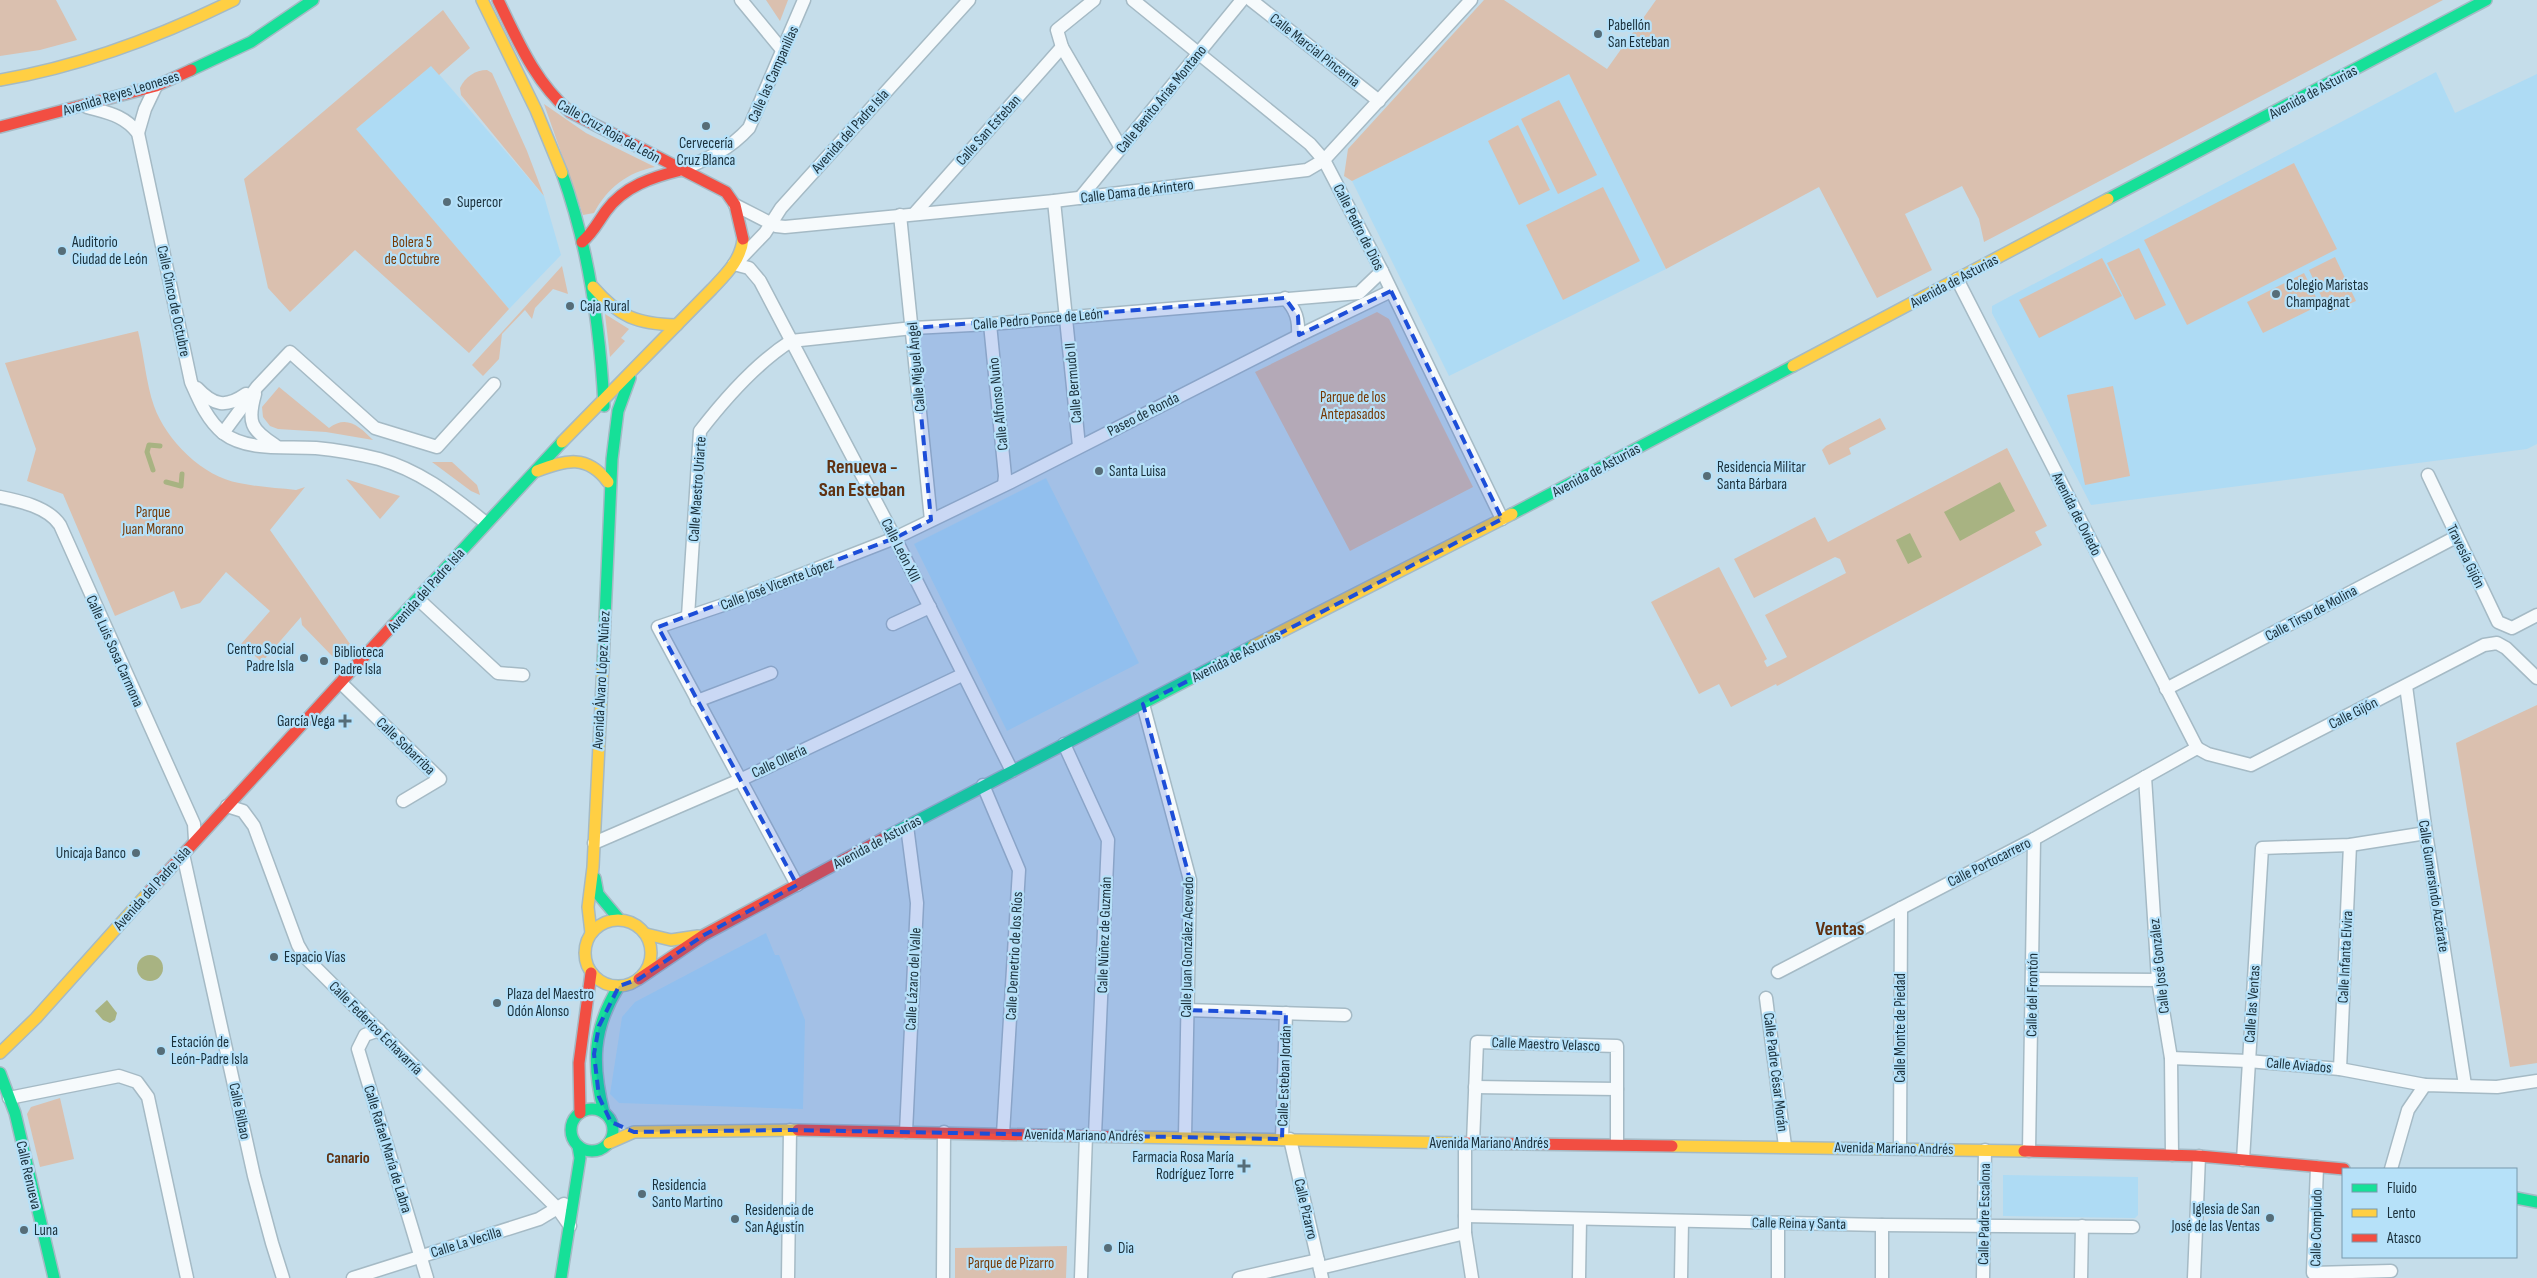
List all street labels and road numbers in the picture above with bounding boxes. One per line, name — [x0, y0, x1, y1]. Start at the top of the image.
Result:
street label: Calle Marcial Pincerna — [1266, 9, 1364, 92]
street label: Calle las Campanillas — [744, 23, 803, 125]
street label: Calle Benito Arias Montano — [1112, 41, 1211, 157]
street label: Avenida de Asturias — [2265, 61, 2361, 124]
street label: Avenida Reyes Leoneses — [60, 67, 182, 120]
street label: Avenida del Padre Isla — [807, 85, 893, 178]
street label: Calle San Esteban — [952, 91, 1025, 169]
street label: Calle Cruz Roja de León — [554, 95, 664, 168]
street label: Calle Dama de Arintero — [1080, 175, 1194, 208]
street label: Calle Pedro de Dios — [1329, 181, 1388, 274]
street label: Calle Cinco de Octubre — [152, 244, 195, 358]
street label: Avenida de Asturias — [1906, 250, 2002, 313]
street label: Calle Pedro Ponce de León — [972, 304, 1104, 335]
street label: Calle Miguel Ángel — [903, 321, 930, 413]
street label: Calle Bermudo II — [1061, 342, 1086, 424]
street label: Calle Alfonso Nuño — [984, 357, 1013, 451]
street label: Paseo de Ronda — [1104, 388, 1183, 441]
street label: Calle Maestro Uriarte — [684, 436, 711, 542]
street label: Avenida de Asturias — [1548, 439, 1644, 502]
street label: Avenida de Oviedo — [2047, 469, 2106, 559]
street label: Calle León XIII — [877, 515, 925, 585]
street label: Travesía Gijón — [2442, 521, 2489, 591]
street label: Avenida del Padre Isla — [383, 544, 469, 637]
street label: Calle José Vicente López — [718, 554, 837, 615]
street label: Calle Tirso de Molina — [2262, 581, 2361, 646]
street label: Calle Luis Sosa Carmona — [81, 592, 148, 710]
street label: Avenida Álvaro López Núñez — [588, 610, 615, 751]
street label: Avenida de Asturias — [1188, 626, 1284, 687]
street label: Calle Gijón — [2326, 693, 2381, 734]
street label: Calle Sobarriba — [372, 714, 439, 779]
street label: Calle Ollería — [749, 740, 810, 782]
street label: Avenida de Asturias — [829, 811, 925, 874]
street label: Calle Gumersindo Azcárate — [2414, 819, 2453, 953]
street label: Calle Portocarrero — [1944, 833, 2034, 892]
street label: Avenida del Padre Isla — [109, 842, 195, 935]
street label: Calle Núñez de Guzmán — [1093, 876, 1116, 994]
street label: Calle Juan González Acevedo — [1177, 876, 1198, 1018]
street label: Calle Demetrio de los Ríos — [1002, 891, 1027, 1021]
street label: Calle Infanta Elvira — [2334, 910, 2357, 1004]
street label: Calle José González — [2145, 917, 2174, 1014]
street label: Calle Lázaro del Valle — [901, 927, 926, 1031]
street label: Calle del Frontón — [2022, 953, 2043, 1037]
street label: Calle las Ventas — [2240, 965, 2265, 1043]
street label: Calle Monte de Piedad — [1891, 973, 1910, 1083]
street label: Calle Federico Echavarría — [325, 977, 427, 1079]
street label: Calle Padre César Morán — [1759, 1011, 1792, 1133]
street label: Calle Esteban Jordán — [1273, 1025, 1296, 1127]
street label: Calle Maestro Velasco — [1491, 1033, 1601, 1056]
street label: Calle Aviados — [2266, 1053, 2332, 1078]
street label: Calle Bilbao — [224, 1081, 255, 1141]
street label: Calle Rafael María de Labra — [359, 1083, 416, 1215]
street label: Avenida Mariano Andrés — [1023, 1125, 1144, 1146]
street label: Avenida Mariano Andrés — [1428, 1134, 1549, 1153]
street label: Avenida Mariano Andrés — [1833, 1138, 1954, 1159]
street label: Calle Renueva — [11, 1139, 46, 1211]
street label: Calle Padre Escalona — [1974, 1163, 1995, 1265]
street label: Calle Pizarro — [1289, 1177, 1322, 1241]
street label: Calle Compludo — [2306, 1189, 2327, 1267]
street label: Calle Reina y Santa — [1752, 1213, 1846, 1234]
street label: Calle La Vecilla — [428, 1223, 504, 1262]

